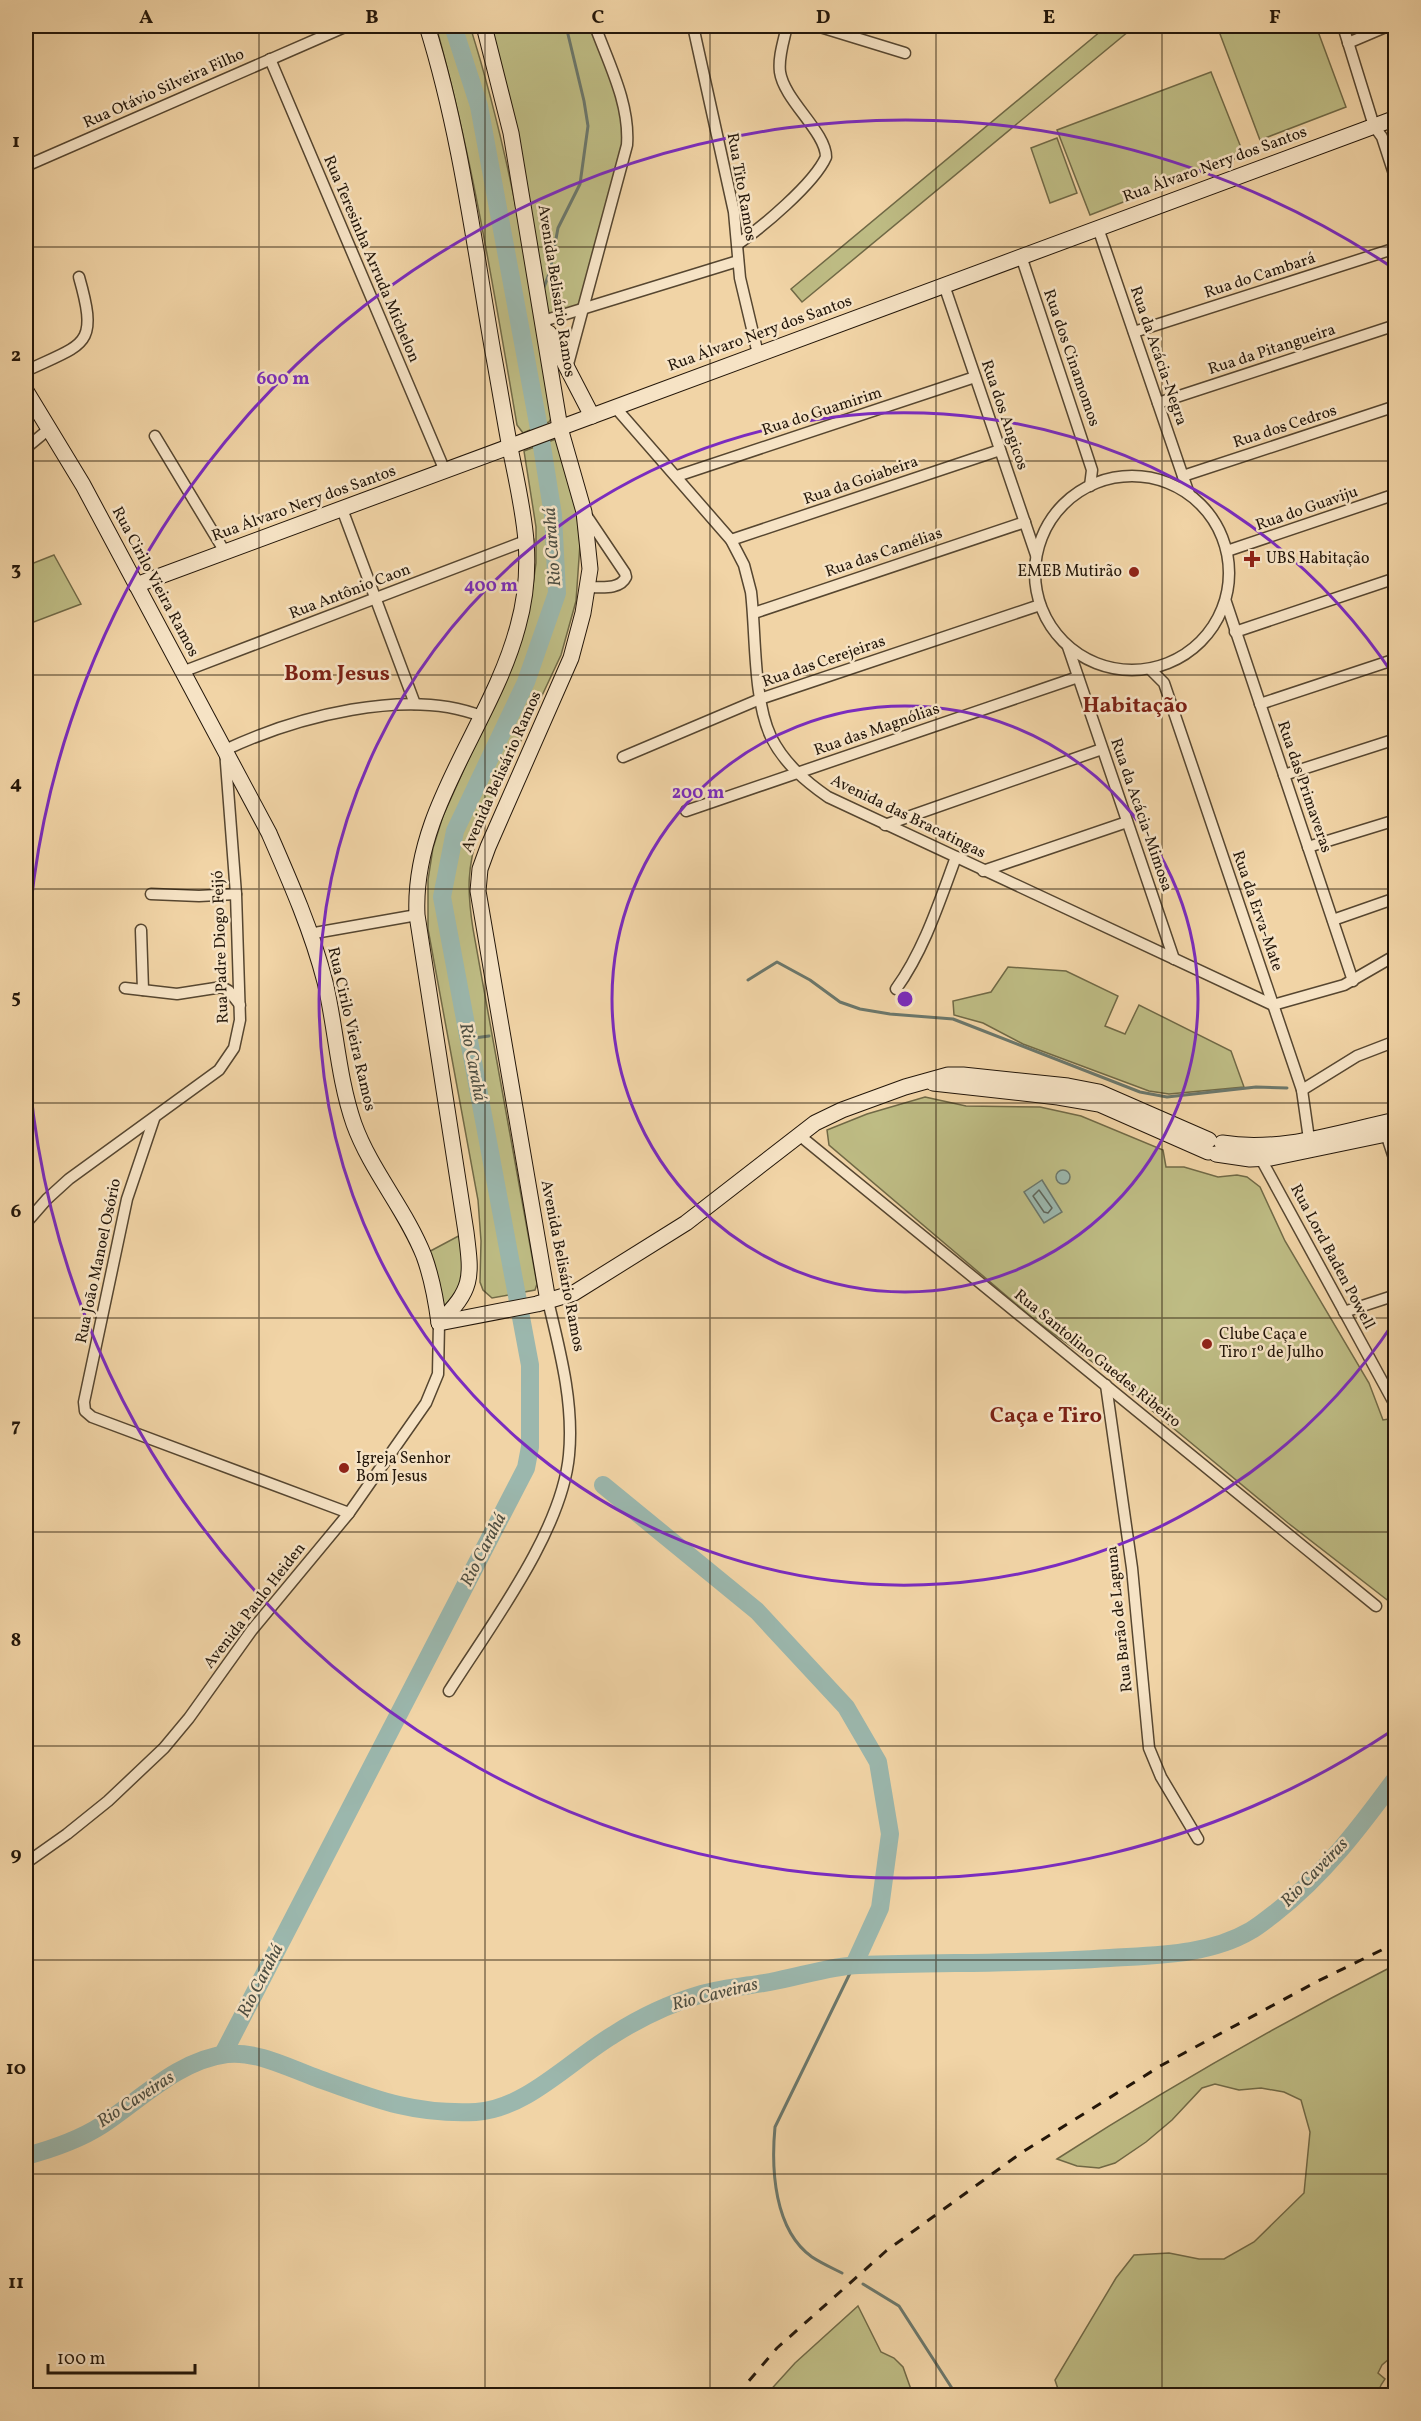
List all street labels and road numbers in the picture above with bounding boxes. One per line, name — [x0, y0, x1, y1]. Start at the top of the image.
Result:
street label: Rua Otávio Silveira Filho — [80, 44, 248, 134]
street label: Rua Álvaro Nery dos Santos — [1120, 121, 1310, 209]
street label: Rua Tito Ramos — [721, 131, 761, 243]
street label: Rua Teresinha Arruda Michelon — [317, 152, 425, 366]
street label: Avenida Belisário Ramos — [531, 203, 581, 379]
street label: Rua do Cambará — [1202, 248, 1319, 304]
street label: Rua da Acácia-Negra — [1124, 283, 1192, 429]
street label: Rua dos Cinamomos — [1037, 286, 1105, 430]
street label: Rua Álvaro Nery dos Santos — [665, 290, 855, 378]
street label: Rua da Pitangueira — [1205, 319, 1339, 381]
street label: Rua dos Angicos — [975, 357, 1033, 473]
street label: Rua do Guamirim — [759, 382, 885, 442]
street label: Rua dos Cedros — [1230, 400, 1340, 454]
street label: Rua da Goiabeira — [801, 451, 921, 511]
street label: Rua Álvaro Nery dos Santos — [209, 460, 399, 548]
street label: Rua do Guaviju — [1253, 481, 1361, 537]
street label: Rua Cirilo Vieira Ramos — [106, 503, 204, 661]
street label: Rua das Camélias — [822, 523, 946, 583]
street label: Rua Antônio Caon — [286, 559, 414, 625]
street label: Rua das Cerejeiras — [759, 631, 889, 693]
street label: Avenida Belisário Ramos — [456, 688, 548, 856]
street label: Rua das Magnólias — [811, 698, 943, 762]
street label: Rua das Primaveras — [1271, 718, 1337, 856]
street label: Rua da Acácia-Mimosa — [1104, 735, 1178, 895]
street label: Avenida das Bracatingas — [827, 770, 989, 864]
street label: Rua da Erva-Mate — [1226, 848, 1288, 974]
street label: Rua Padre Diogo Feijó — [207, 870, 235, 1024]
street label: Rua Cirilo Vieira Ramos — [321, 945, 381, 1113]
street label: Rua João Manoel Osório — [71, 1176, 127, 1346]
street label: Avenida Belisário Ramos — [535, 1178, 589, 1354]
street label: Rua Lord Baden Powell — [1284, 1181, 1380, 1334]
street label: Rua Santolino Guedes Ribeiro — [1009, 1285, 1185, 1433]
street label: Avenida Paulo Heiden — [199, 1538, 311, 1674]
street label: Rua Barão de Laguna — [1101, 1545, 1139, 1693]

